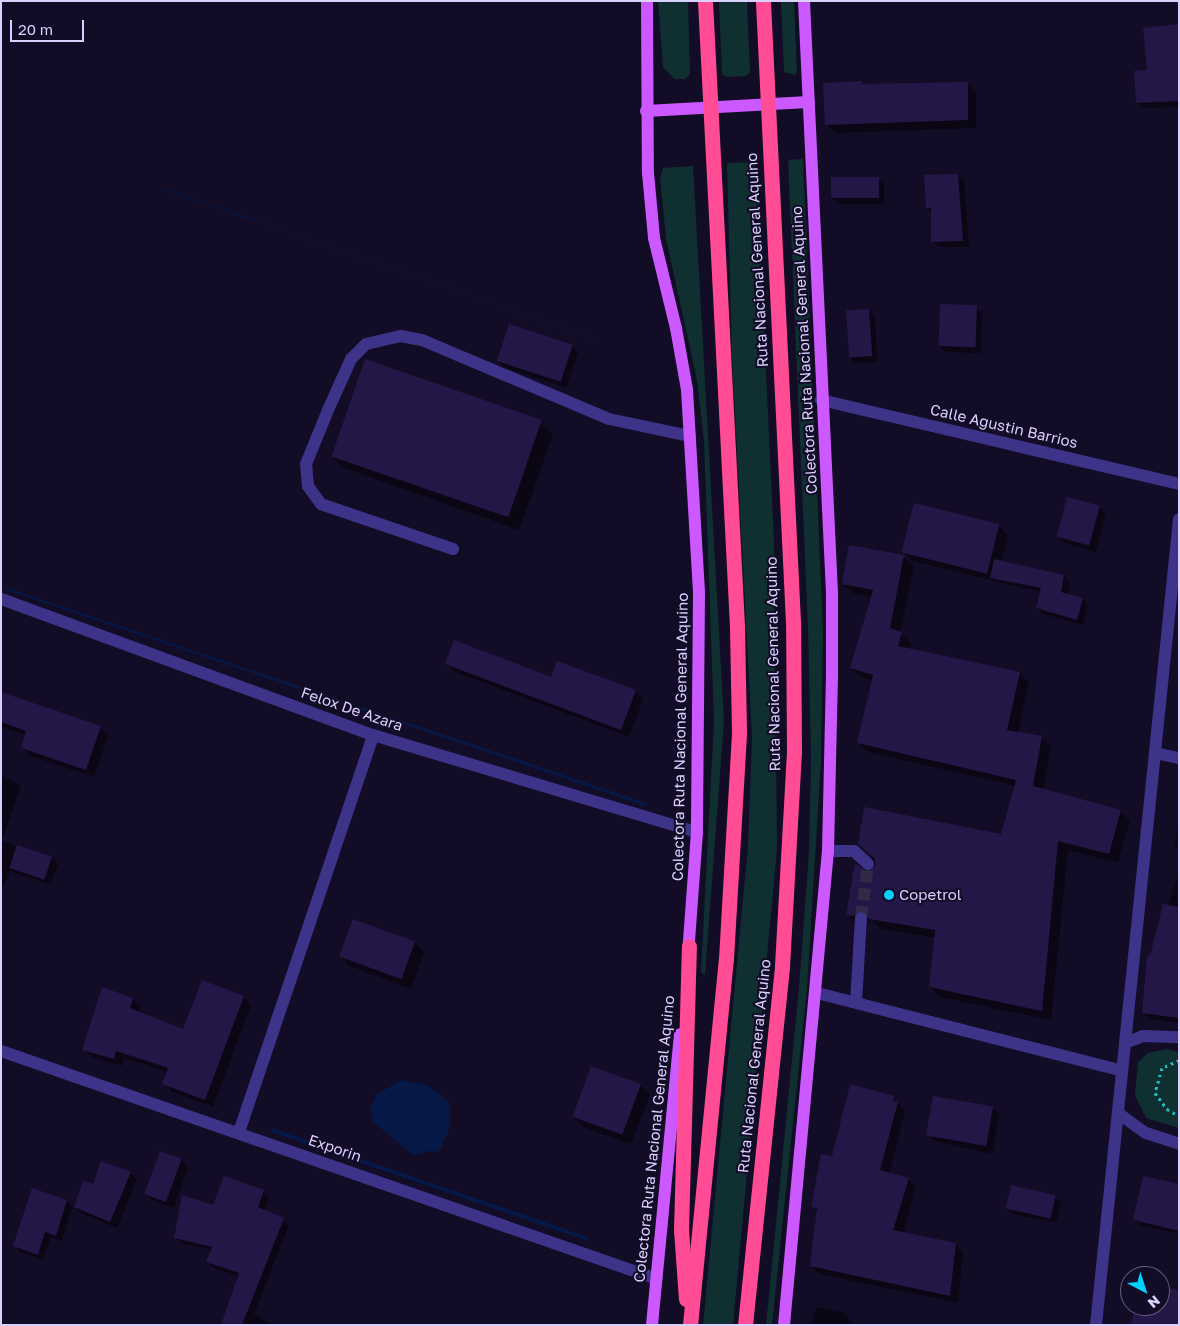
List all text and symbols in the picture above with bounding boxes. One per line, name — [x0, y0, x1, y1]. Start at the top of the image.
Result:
scale bar — [12, 10, 86, 42]
text: 20 m — [18, 20, 53, 38]
street label: Ruta Nacional General Aquino — [742, 152, 772, 368]
street label: Colectora Ruta Nacional General Aquino — [787, 205, 821, 495]
street label: Calle Agustin Barrios — [928, 400, 1080, 452]
street label: Ruta Nacional General Aquino — [762, 556, 784, 772]
street label: Colectora Ruta Nacional General Aquino — [668, 593, 692, 881]
street label: Felox De Azara — [299, 683, 405, 735]
place label: Copetrol — [899, 886, 962, 904]
marker: Copetrol — [883, 889, 895, 901]
street label: Ruta Nacional General Aquino — [734, 958, 774, 1174]
street label: Colectora Ruta Nacional General Aquino — [630, 995, 678, 1283]
street label: Exporin — [306, 1131, 364, 1165]
north arrow — [1120, 1266, 1170, 1316]
text: N — [1145, 1292, 1164, 1312]

